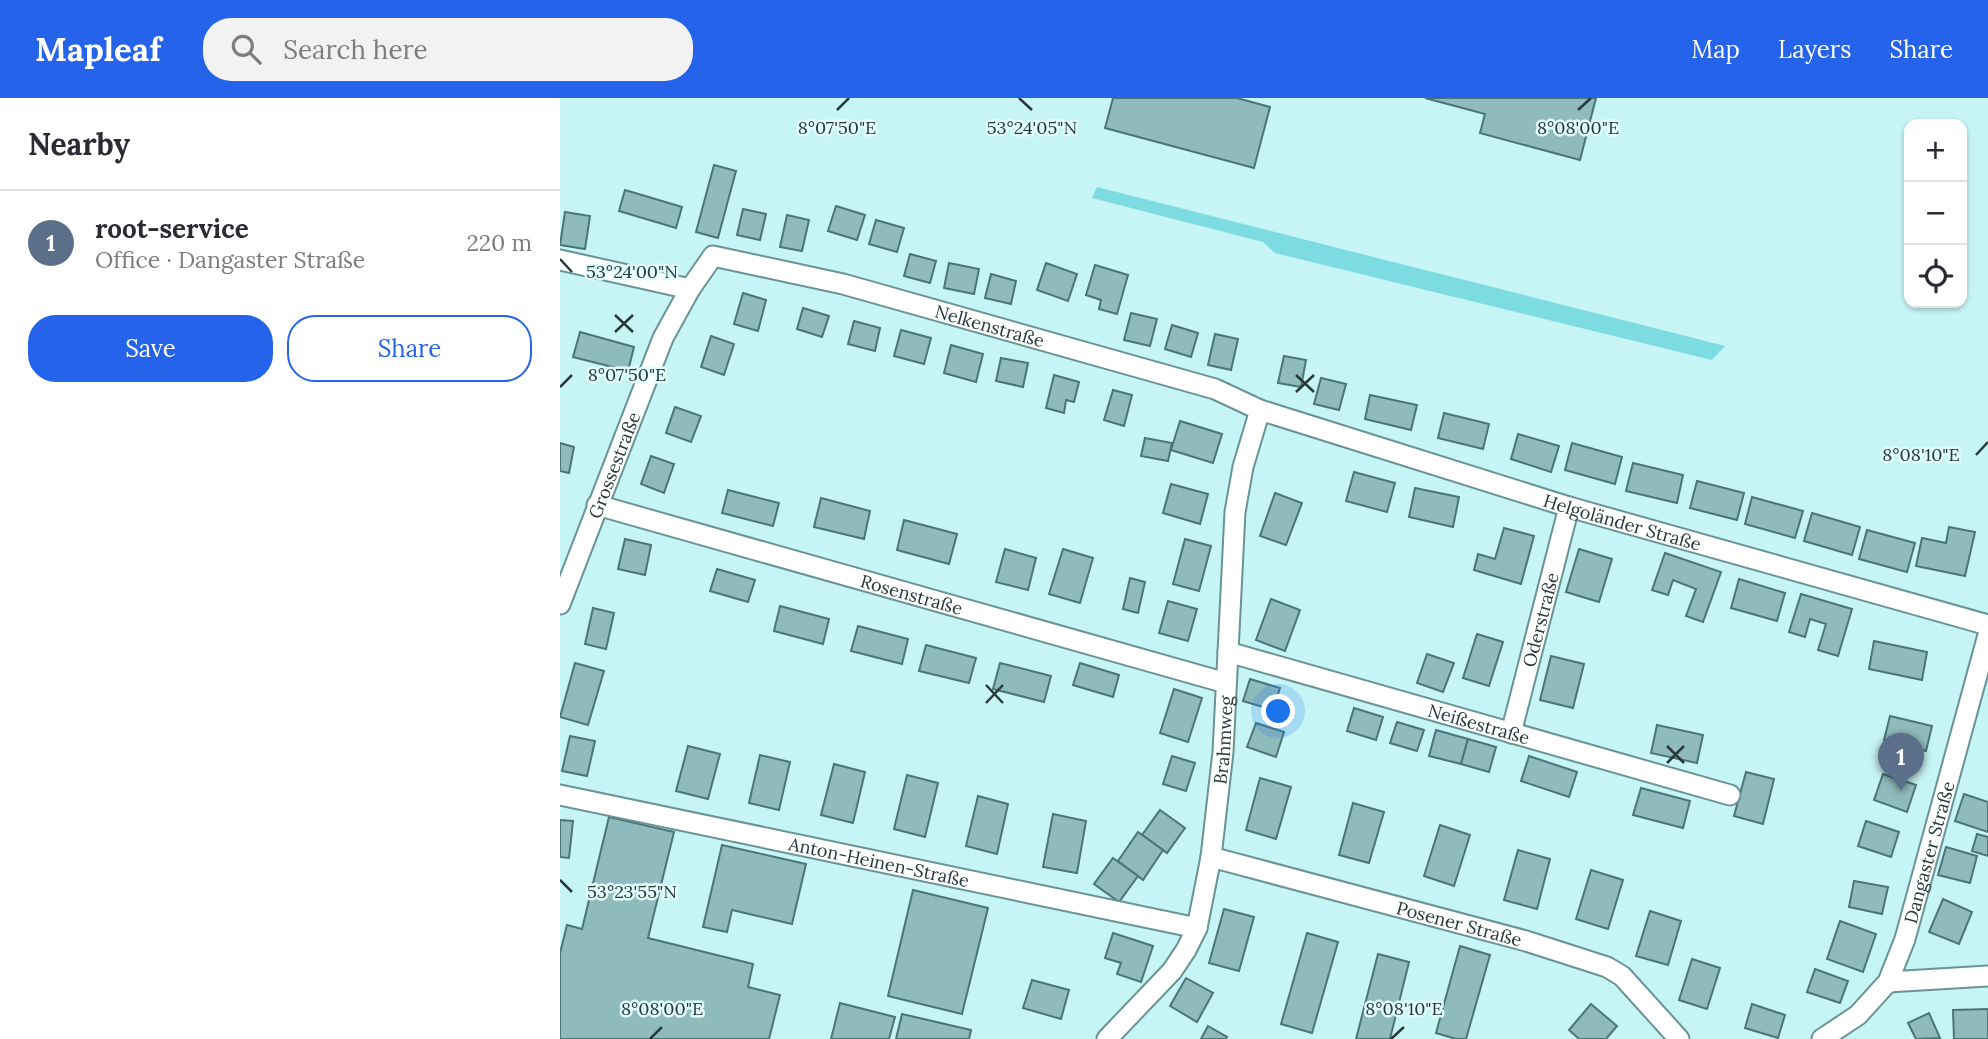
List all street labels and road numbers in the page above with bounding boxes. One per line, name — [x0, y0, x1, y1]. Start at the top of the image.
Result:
street label: Nelkenstraße — [932, 299, 1047, 352]
street label: Grossestraße — [583, 408, 645, 522]
street label: Helgoländer Straße — [1541, 488, 1704, 555]
street label: Rosenstraße — [858, 569, 966, 619]
street label: Oderstraße — [1517, 570, 1563, 669]
street label: Brahmweg — [1208, 694, 1237, 785]
street label: Neißestraße — [1426, 698, 1533, 749]
street label: Dangaster Straße — [1898, 778, 1959, 926]
street label: Anton-Heinen-Straße — [786, 831, 972, 892]
street label: Posener Straße — [1394, 896, 1525, 951]

